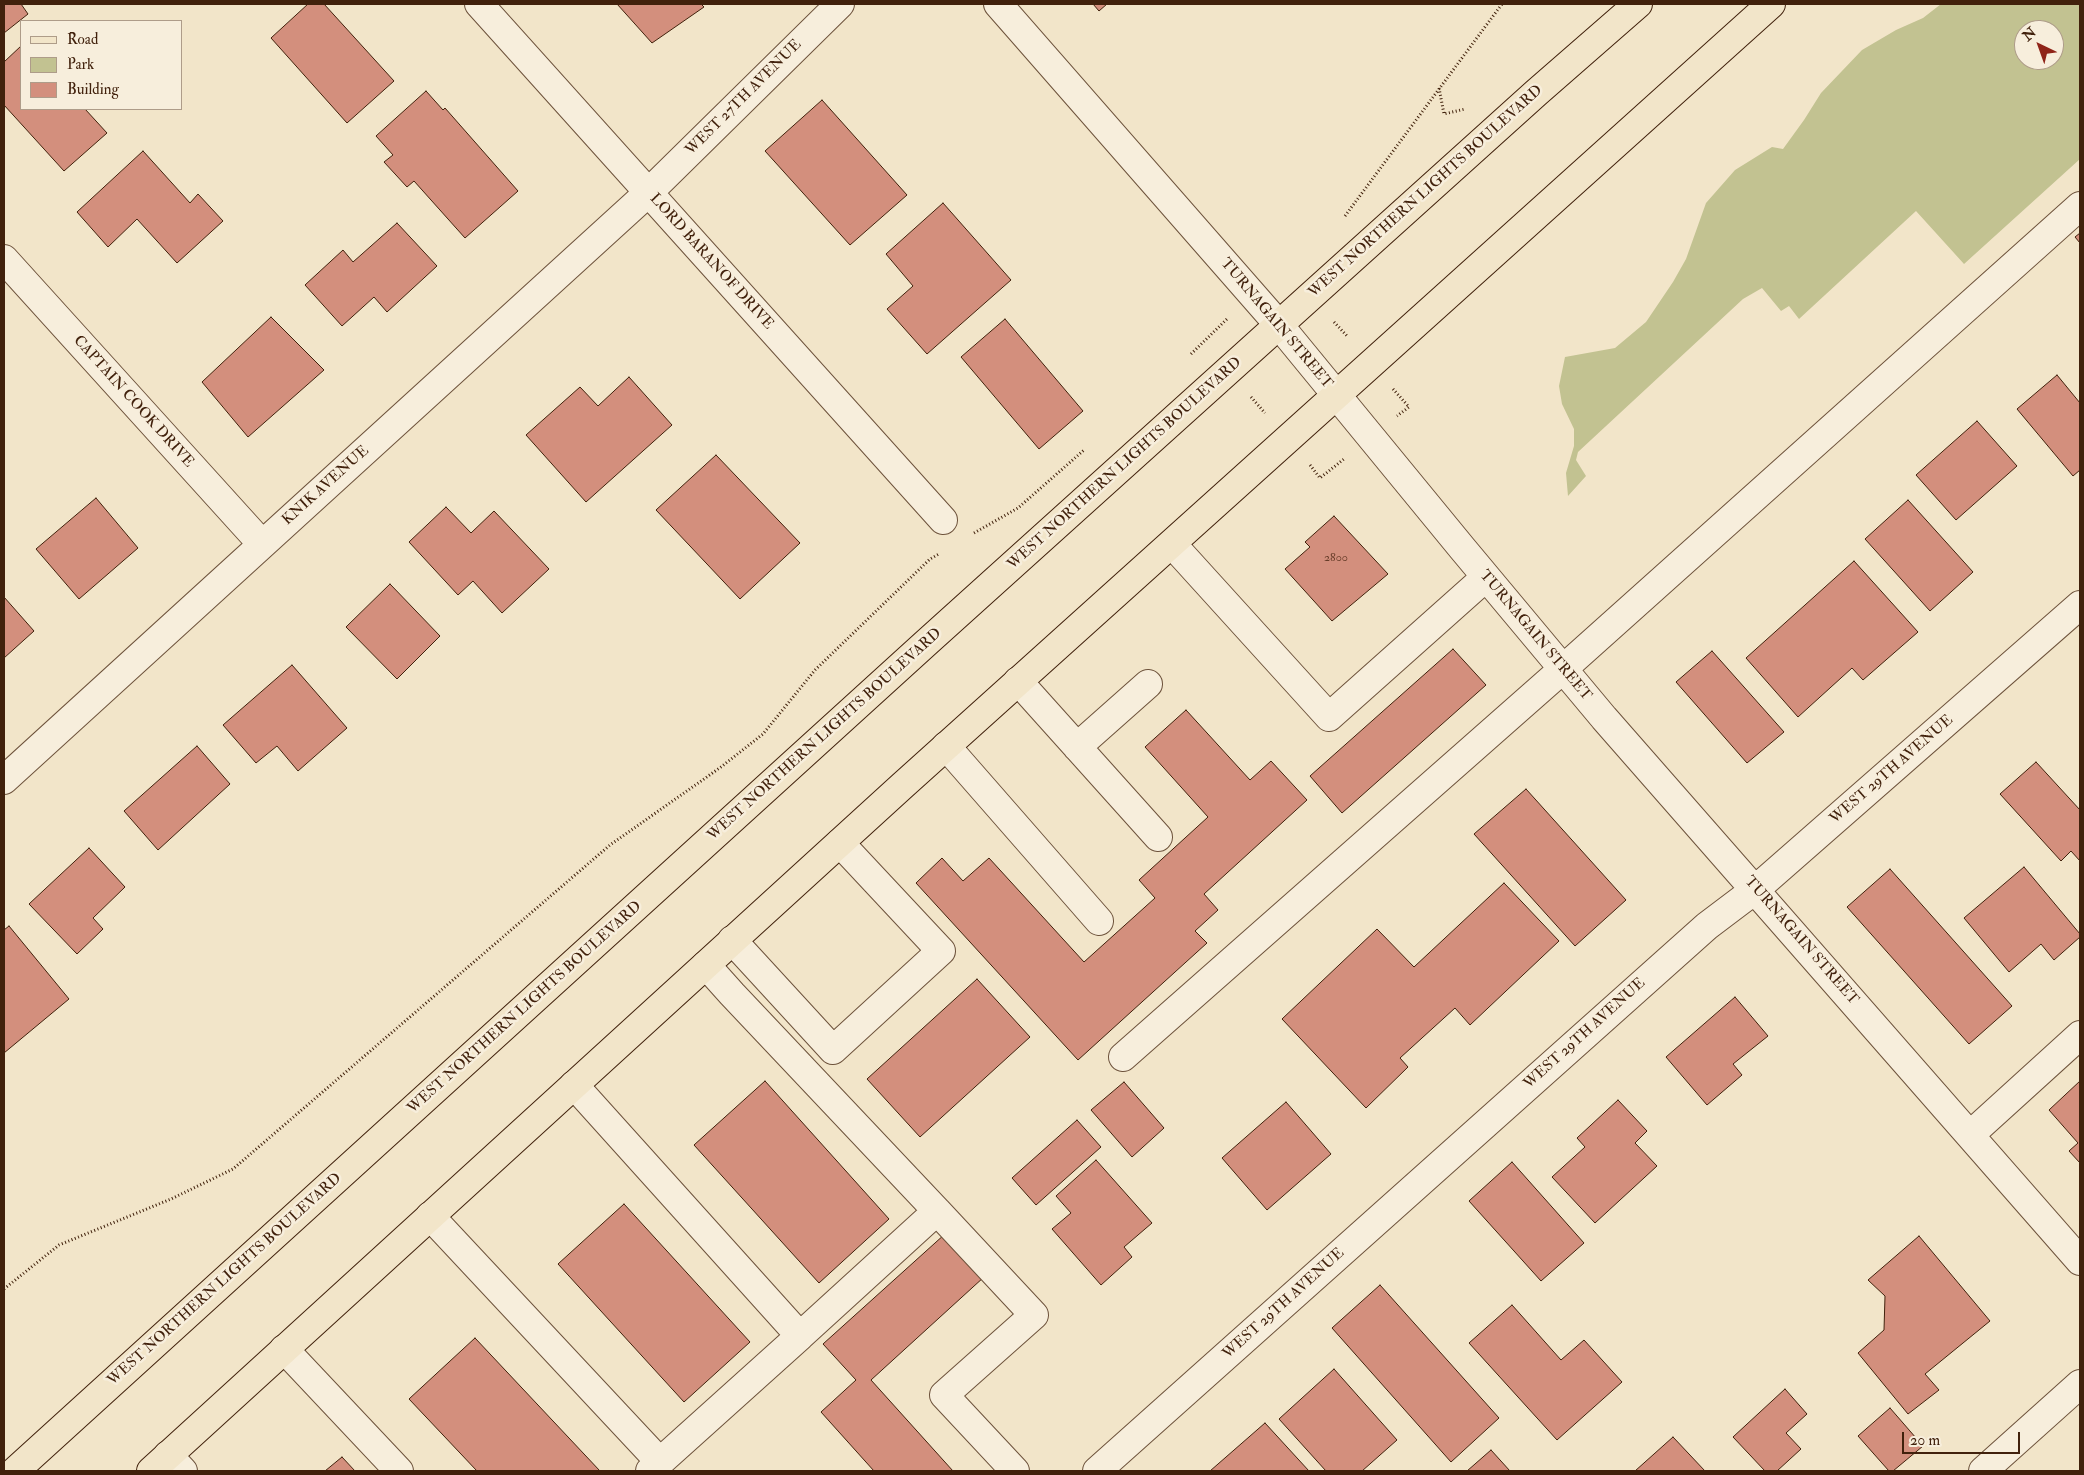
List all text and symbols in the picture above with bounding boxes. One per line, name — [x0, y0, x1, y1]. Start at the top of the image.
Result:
legend — [20, 20, 182, 110]
north arrow — [2014, 20, 2064, 70]
text: N — [2019, 24, 2040, 45]
text: Road — [67, 30, 98, 49]
street label: WEST 27TH AVENUE — [682, 36, 806, 160]
text: Park — [67, 55, 94, 74]
text: Building — [67, 80, 119, 99]
street label: WEST NORTHERN LIGHTS BOULEVARD — [1305, 82, 1547, 302]
street label: LORD BARANOF DRIVE — [645, 190, 777, 334]
street label: TURNAGAIN STREET — [1216, 255, 1336, 393]
street label: CAPTAIN COOK DRIVE — [69, 332, 197, 472]
street label: WEST NORTHERN LIGHTS BOULEVARD — [1004, 354, 1246, 574]
street label: KNIK AVENUE — [279, 442, 373, 530]
house number: 2800 — [1324, 551, 1348, 565]
street label: TURNAGAIN STREET — [1475, 567, 1595, 705]
street label: WEST NORTHERN LIGHTS BOULEVARD — [704, 625, 946, 845]
street label: WEST 29TH AVENUE — [1827, 712, 1957, 828]
street label: TURNAGAIN STREET — [1740, 873, 1862, 1009]
street label: WEST NORTHERN LIGHTS BOULEVARD — [404, 898, 646, 1118]
street label: WEST 29TH AVENUE — [1520, 975, 1650, 1093]
street label: WEST NORTHERN LIGHTS BOULEVARD — [104, 1170, 346, 1390]
street label: WEST 29TH AVENUE — [1219, 1245, 1349, 1363]
scale bar — [1904, 1422, 2022, 1454]
text: 20 m — [1910, 1431, 1940, 1450]

